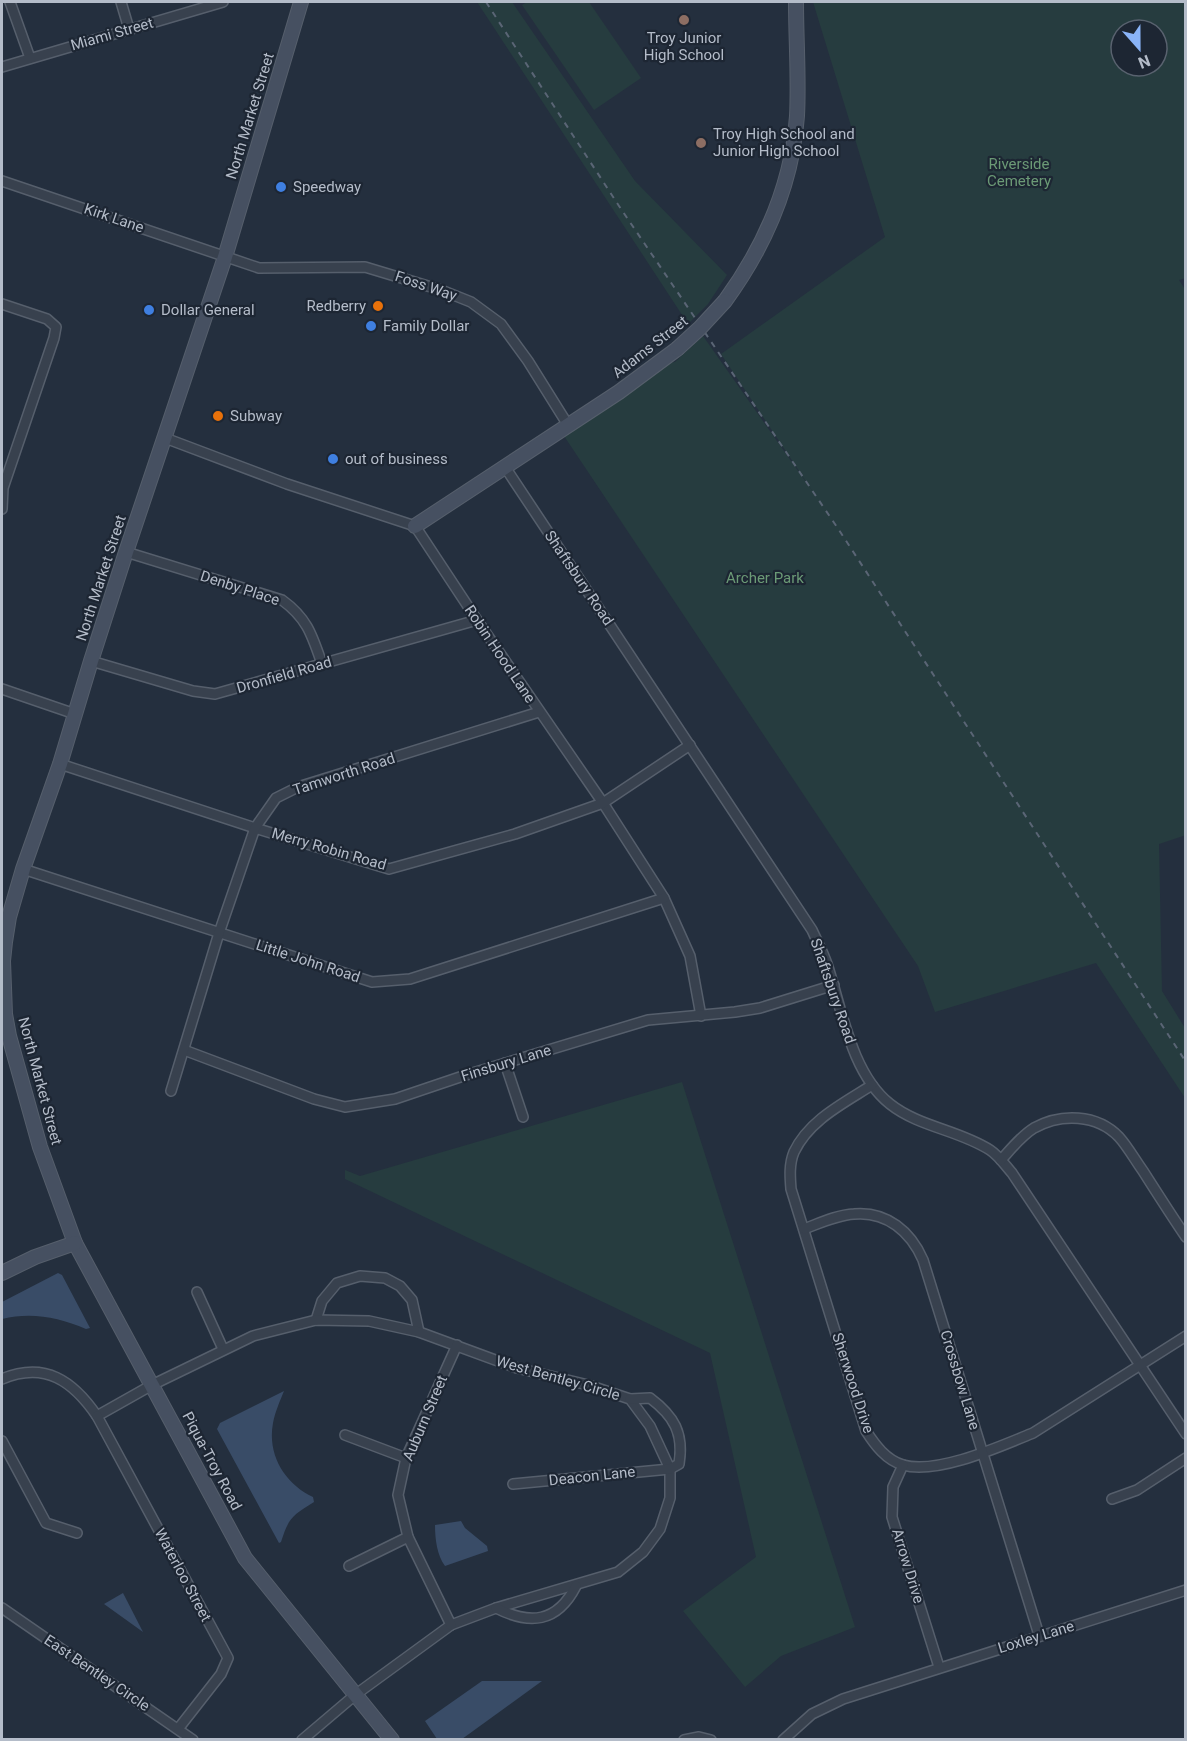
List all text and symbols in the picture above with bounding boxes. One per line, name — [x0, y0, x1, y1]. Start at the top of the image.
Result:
marker: Troy Junior High School — [677, 13, 691, 27]
street label: Miami Street — [69, 14, 155, 54]
north arrow — [1109, 18, 1169, 78]
place label: Troy Junior High School — [644, 29, 724, 64]
street label: North Market Street — [222, 50, 278, 182]
text: N — [1136, 51, 1153, 72]
place label: Troy High School and Junior High School — [713, 125, 855, 160]
marker: Troy High School and Junior High School — [694, 136, 708, 150]
park label: Riverside Cemetery — [987, 155, 1051, 190]
place label: Speedway — [293, 178, 361, 196]
marker: Speedway — [274, 180, 288, 194]
street label: Kirk Lane — [82, 199, 146, 237]
street label: Foss Way — [393, 267, 459, 305]
place label: Redberry — [307, 297, 366, 315]
marker: Redberry — [371, 299, 385, 313]
place label: Dollar General — [161, 301, 255, 319]
marker: Dollar General — [142, 303, 156, 317]
street label: Adams Street — [609, 312, 691, 382]
place label: Family Dollar — [383, 317, 469, 335]
marker: Family Dollar — [364, 319, 378, 333]
place label: Subway — [230, 407, 282, 425]
marker: Subway — [211, 409, 225, 423]
place label: out of business — [345, 450, 448, 468]
marker: out of business — [326, 452, 340, 466]
street label: North Market Street — [72, 513, 130, 643]
street label: Shaftsbury Road — [541, 527, 617, 629]
street label: Denby Place — [198, 567, 282, 609]
park label: Archer Park — [726, 569, 804, 587]
street label: Robin Hood Lane — [461, 602, 539, 706]
street label: Dronfield Road — [234, 653, 334, 697]
street label: Tamworth Road — [291, 749, 397, 799]
street label: Merry Robin Road — [270, 824, 388, 874]
street label: Little John Road — [254, 936, 362, 986]
street label: Shaftsbury Road — [807, 936, 859, 1046]
street label: North Market Street — [14, 1015, 66, 1147]
street label: Finsbury Lane — [459, 1041, 553, 1085]
street label: Crossbow Lane — [936, 1328, 984, 1432]
street label: Sherwood Drive — [828, 1330, 878, 1436]
street label: West Bentley Circle — [494, 1352, 622, 1404]
street label: Auburn Street — [399, 1372, 451, 1464]
street label: Piqua-Troy Road — [178, 1409, 246, 1513]
street label: Deacon Lane — [548, 1463, 636, 1489]
street label: Waterloo Street — [151, 1525, 215, 1625]
street label: Arrow Drive — [888, 1527, 928, 1606]
street label: Loxley Lane — [996, 1617, 1076, 1657]
street label: East Bentley Circle — [41, 1631, 153, 1715]

